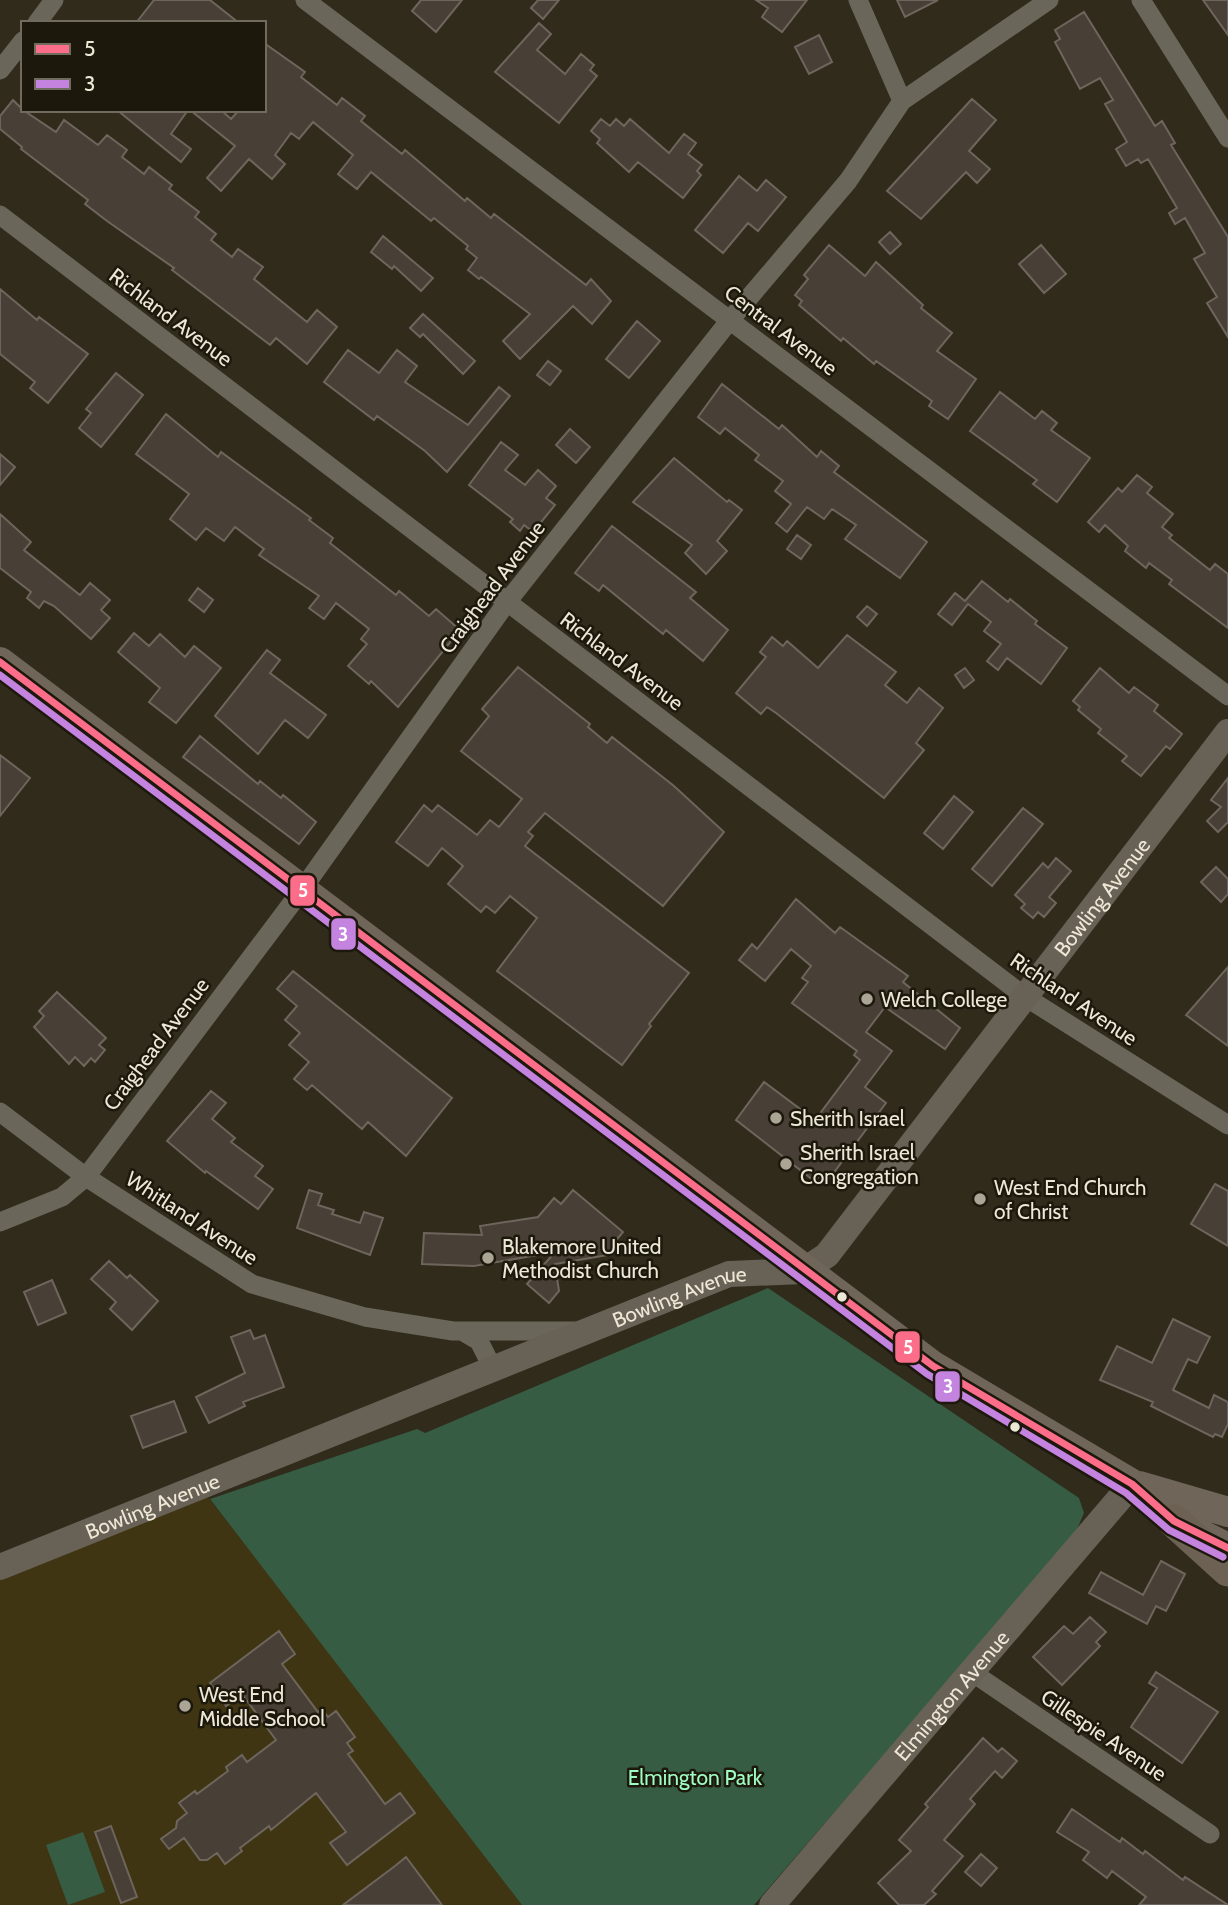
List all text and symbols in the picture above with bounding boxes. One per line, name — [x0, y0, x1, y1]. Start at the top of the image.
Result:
legend — [21, 21, 266, 112]
text: 5 — [84, 36, 95, 61]
text: 3 — [84, 71, 95, 96]
street label: Richland Avenue — [105, 263, 238, 372]
street label: Central Avenue — [720, 279, 843, 381]
street label: Craighead Avenue — [434, 516, 550, 658]
street label: Richland Avenue — [556, 607, 689, 716]
street label: Bowling Avenue — [1048, 833, 1155, 961]
line badge: 5 — [289, 874, 316, 907]
text: 5 — [298, 879, 308, 902]
line badge: 3 — [330, 917, 357, 951]
text: 3 — [338, 923, 348, 946]
street label: Richland Avenue — [1006, 947, 1142, 1051]
street label: Craighead Avenue — [98, 973, 214, 1115]
place label: Welch College — [881, 987, 1007, 1012]
marker: Welch College — [859, 991, 875, 1007]
place label: Sherith Israel — [790, 1106, 905, 1131]
marker: Sherith Israel — [768, 1110, 784, 1126]
place label: Sherith Israel Congregation — [800, 1140, 919, 1189]
marker: Sherith Israel Congregation — [778, 1156, 794, 1172]
street label: Whitland Avenue — [121, 1166, 263, 1270]
place label: West End Church of Christ — [994, 1175, 1146, 1224]
marker: West End Church of Christ — [972, 1191, 988, 1207]
place label: Blakemore United Methodist Church — [502, 1234, 661, 1283]
marker: Blakemore United Methodist Church — [480, 1250, 496, 1266]
street label: Bowling Avenue — [609, 1261, 747, 1332]
unlabelled marker — [835, 1290, 849, 1304]
line badge: 5 — [894, 1330, 921, 1364]
text: 5 — [903, 1336, 913, 1359]
line badge: 3 — [934, 1370, 961, 1403]
text: 3 — [943, 1375, 953, 1398]
unlabelled marker — [1008, 1420, 1022, 1434]
street label: Bowling Avenue — [82, 1468, 223, 1544]
street label: Elmington Avenue — [889, 1625, 1014, 1765]
place label: West End Middle School — [199, 1682, 325, 1731]
street label: Gillespie Avenue — [1037, 1684, 1172, 1786]
marker: West End Middle School — [177, 1698, 193, 1714]
park label: Elmington Park — [628, 1765, 763, 1790]

